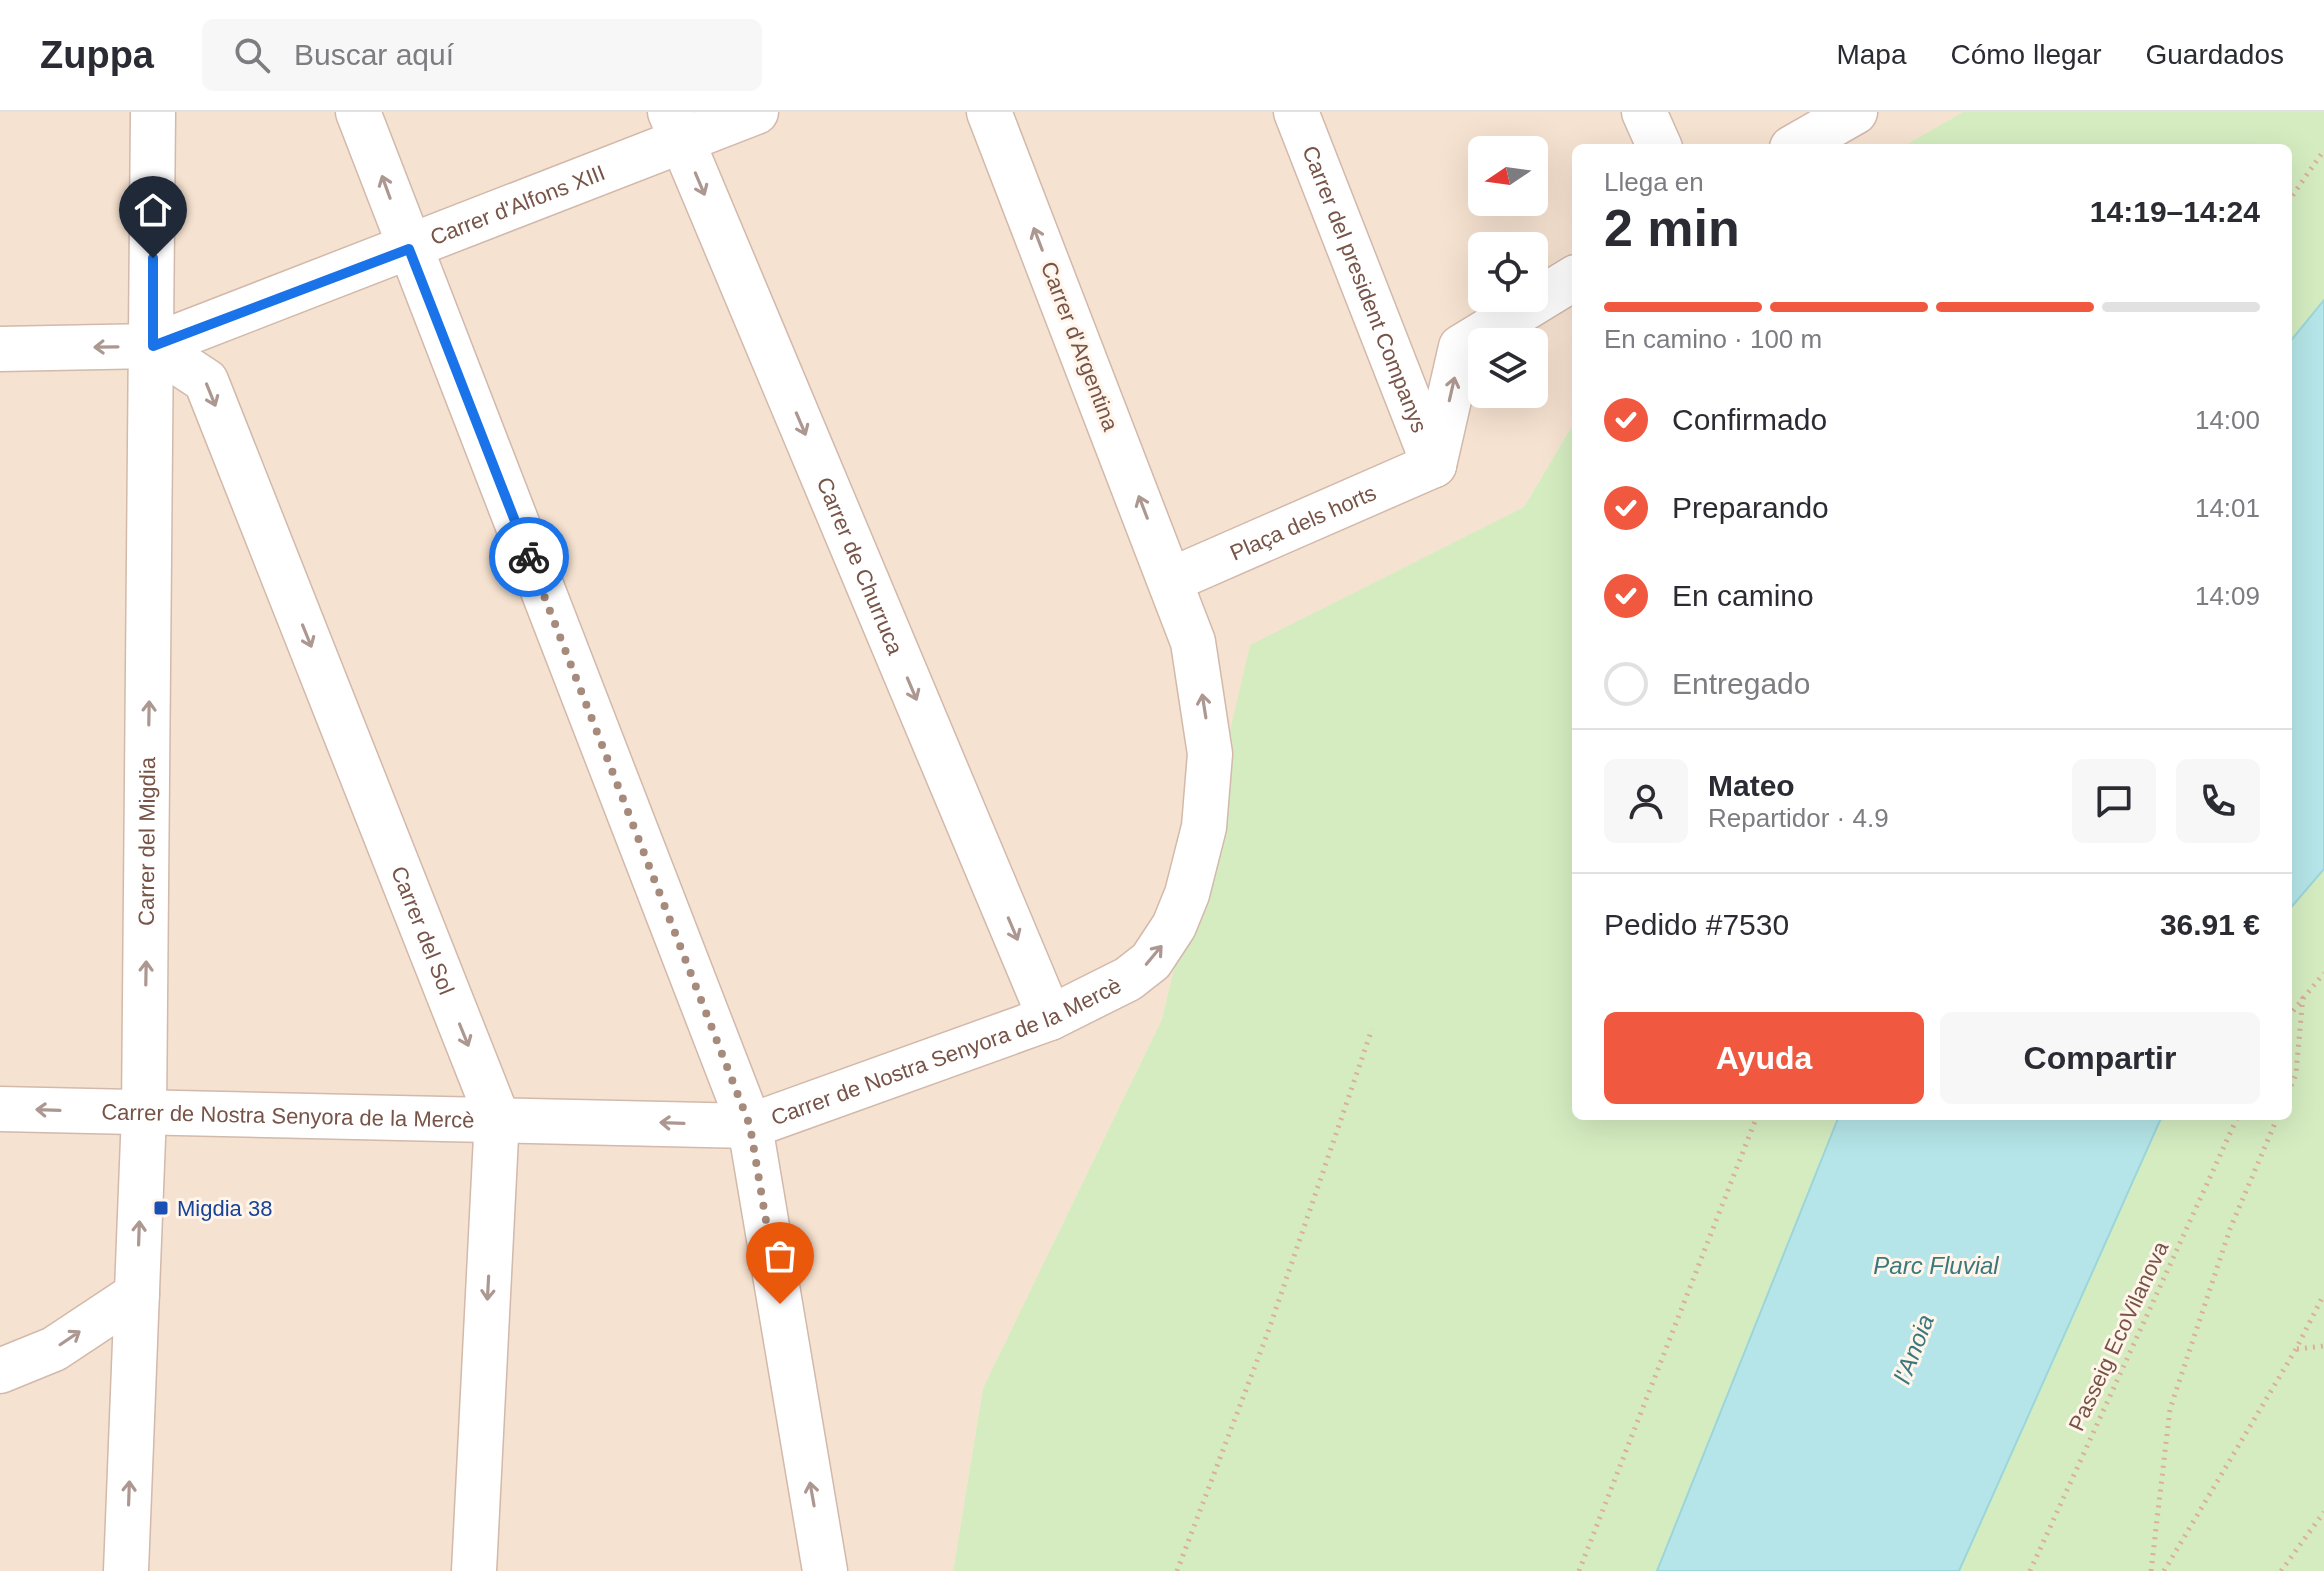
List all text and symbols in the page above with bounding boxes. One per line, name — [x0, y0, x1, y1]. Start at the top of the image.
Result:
search box — [202, 19, 762, 91]
icon: search — [230, 33, 274, 77]
text: Zuppa — [40, 34, 154, 76]
text: Buscar aquí — [294, 38, 454, 71]
text: Mapa — [1836, 39, 1907, 70]
text: Cómo llegar — [1951, 39, 2101, 70]
text: Guardados — [2145, 39, 2284, 70]
north arrow — [1468, 136, 1548, 216]
map controls — [1468, 136, 1548, 408]
street label: Carrer del president Companys — [1297, 142, 1432, 436]
street label: Carrer d'Alfons XIII — [427, 160, 609, 250]
text: Llega en — [1604, 167, 1704, 197]
one-way arrow — [694, 171, 708, 196]
pin — [119, 176, 187, 258]
one-way arrow — [378, 176, 392, 200]
icon: home — [131, 188, 175, 232]
text: 14:19–14:24 — [2090, 195, 2260, 228]
text: 2 min — [1604, 199, 1740, 257]
one-way arrow — [1030, 227, 1044, 252]
button: locate — [1468, 232, 1548, 312]
street label: Carrer d'Argentina — [1036, 258, 1124, 435]
text: En camino · 100 m — [1604, 324, 1822, 354]
button: layers — [1468, 328, 1548, 408]
one-way arrow — [93, 339, 120, 355]
one-way arrow — [1445, 376, 1460, 402]
one-way arrow — [205, 382, 219, 407]
icon: check — [1604, 398, 1648, 442]
text: Confirmado — [1672, 403, 1827, 436]
text: 14:00 — [2195, 405, 2260, 435]
one-way arrow — [794, 411, 809, 436]
street label: Carrer de Churruca — [812, 474, 908, 659]
street label: Plaça dels horts — [1226, 480, 1380, 566]
icon: check — [1604, 486, 1648, 530]
text: Preparando — [1672, 491, 1829, 524]
text: 14:01 — [2195, 493, 2260, 523]
one-way arrow — [1135, 495, 1149, 520]
courier — [489, 517, 569, 597]
icon: bike — [507, 535, 551, 579]
icon: check — [1604, 574, 1648, 618]
text: En camino — [1672, 579, 1814, 612]
text: 14:09 — [2195, 581, 2260, 611]
one-way arrow — [301, 623, 315, 648]
text: Entregado — [1672, 667, 1810, 700]
one-way arrow — [906, 677, 920, 701]
one-way arrow — [1196, 694, 1211, 719]
one-way arrow — [141, 700, 157, 727]
street label: Carrer del Migdia — [134, 756, 160, 926]
button: person — [1604, 759, 1688, 843]
button: chat — [2072, 759, 2156, 843]
button: phone — [2176, 759, 2260, 843]
text: Mateo — [1708, 769, 1795, 802]
text: Repartidor · 4.9 — [1708, 803, 1889, 833]
street label: Carrer del Sol — [386, 863, 459, 998]
text: Pedido #7530 — [1604, 908, 1789, 941]
text: 36.91 € — [2160, 908, 2260, 941]
one-way arrow — [1006, 916, 1021, 941]
one-way arrow — [1145, 945, 1163, 965]
one-way arrow — [138, 960, 154, 987]
street label: Carrer de Nostra Senyora de la Mercè — [768, 973, 1125, 1130]
button: Ayuda — [1604, 1012, 1924, 1104]
button: Compartir — [1940, 1012, 2260, 1104]
one-way arrow — [458, 1022, 472, 1047]
street label: Carrer de Nostra Senyora de la Mercè — [101, 1099, 475, 1133]
one-way arrow — [35, 1103, 62, 1118]
one-way arrow — [659, 1116, 686, 1131]
place label: Migdia 38 — [177, 1196, 272, 1221]
marker: Migdia 38 — [152, 1199, 170, 1217]
one-way arrow — [132, 1220, 147, 1247]
pin — [746, 1222, 814, 1304]
icon: bag — [758, 1234, 802, 1278]
street label: Passeig EcoVilanova — [2064, 1237, 2174, 1435]
water label: Parc Fluvial — [1873, 1252, 1999, 1279]
one-way arrow — [481, 1274, 496, 1301]
water label: l'Anoia — [1888, 1311, 1939, 1387]
one-way arrow — [58, 1330, 81, 1346]
one-way arrow — [121, 1480, 136, 1507]
one-way arrow — [804, 1482, 819, 1507]

